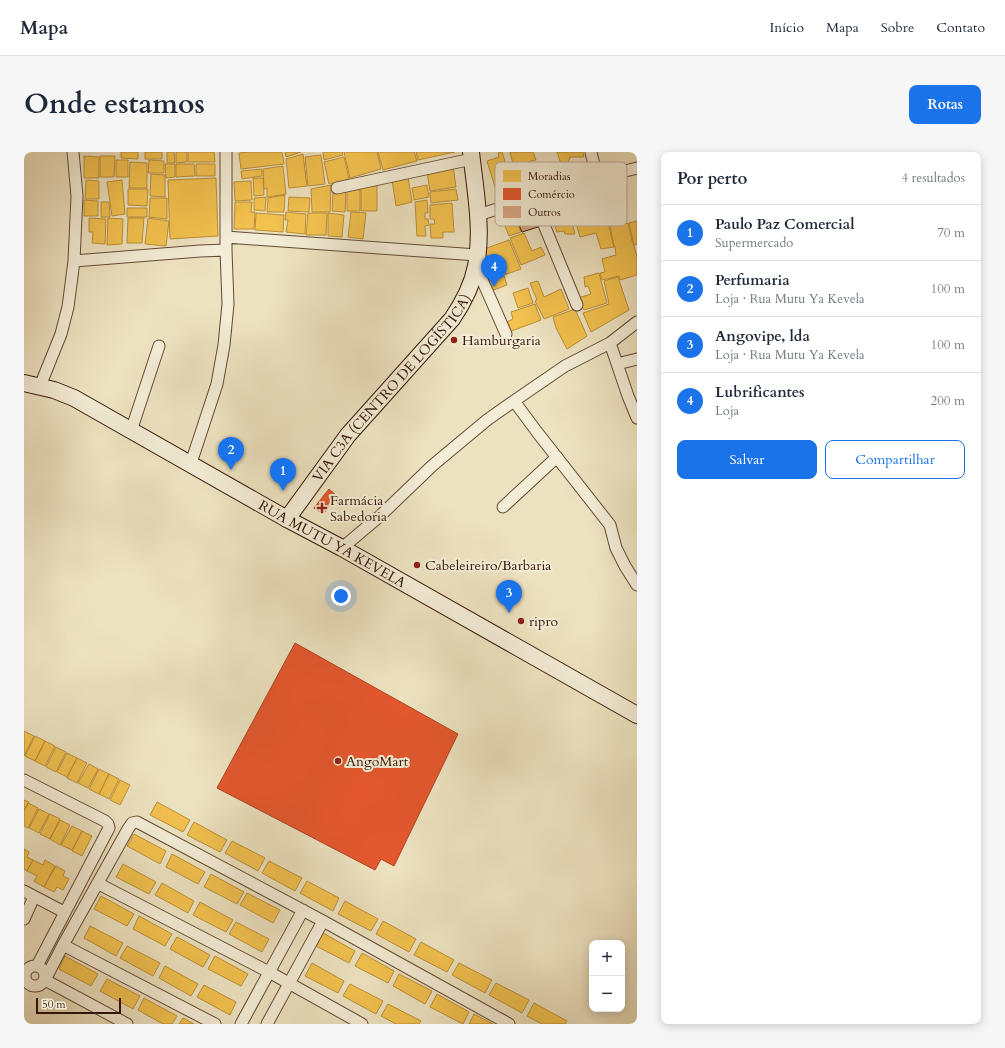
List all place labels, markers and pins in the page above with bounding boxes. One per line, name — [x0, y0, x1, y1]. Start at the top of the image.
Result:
pin: 4 — [481, 254, 507, 287]
place label: Hamburgaria — [462, 331, 541, 350]
marker: Hamburgaria — [449, 335, 459, 345]
pin: 2 — [218, 437, 244, 470]
pin: 1 — [270, 458, 296, 491]
place label: Farmácia Sabedoria — [330, 491, 387, 526]
marker: Farmácia Sabedoria — [317, 503, 327, 513]
place label: Cabeleireiro/Barbaria — [425, 556, 551, 575]
marker: Cabeleireiro/Barbaria — [412, 560, 422, 570]
pin: 3 — [496, 580, 522, 613]
place label: ripro — [529, 612, 559, 631]
marker: ripro — [516, 616, 526, 626]
place label: AngoMart — [346, 752, 409, 771]
marker: AngoMart — [333, 756, 343, 766]

